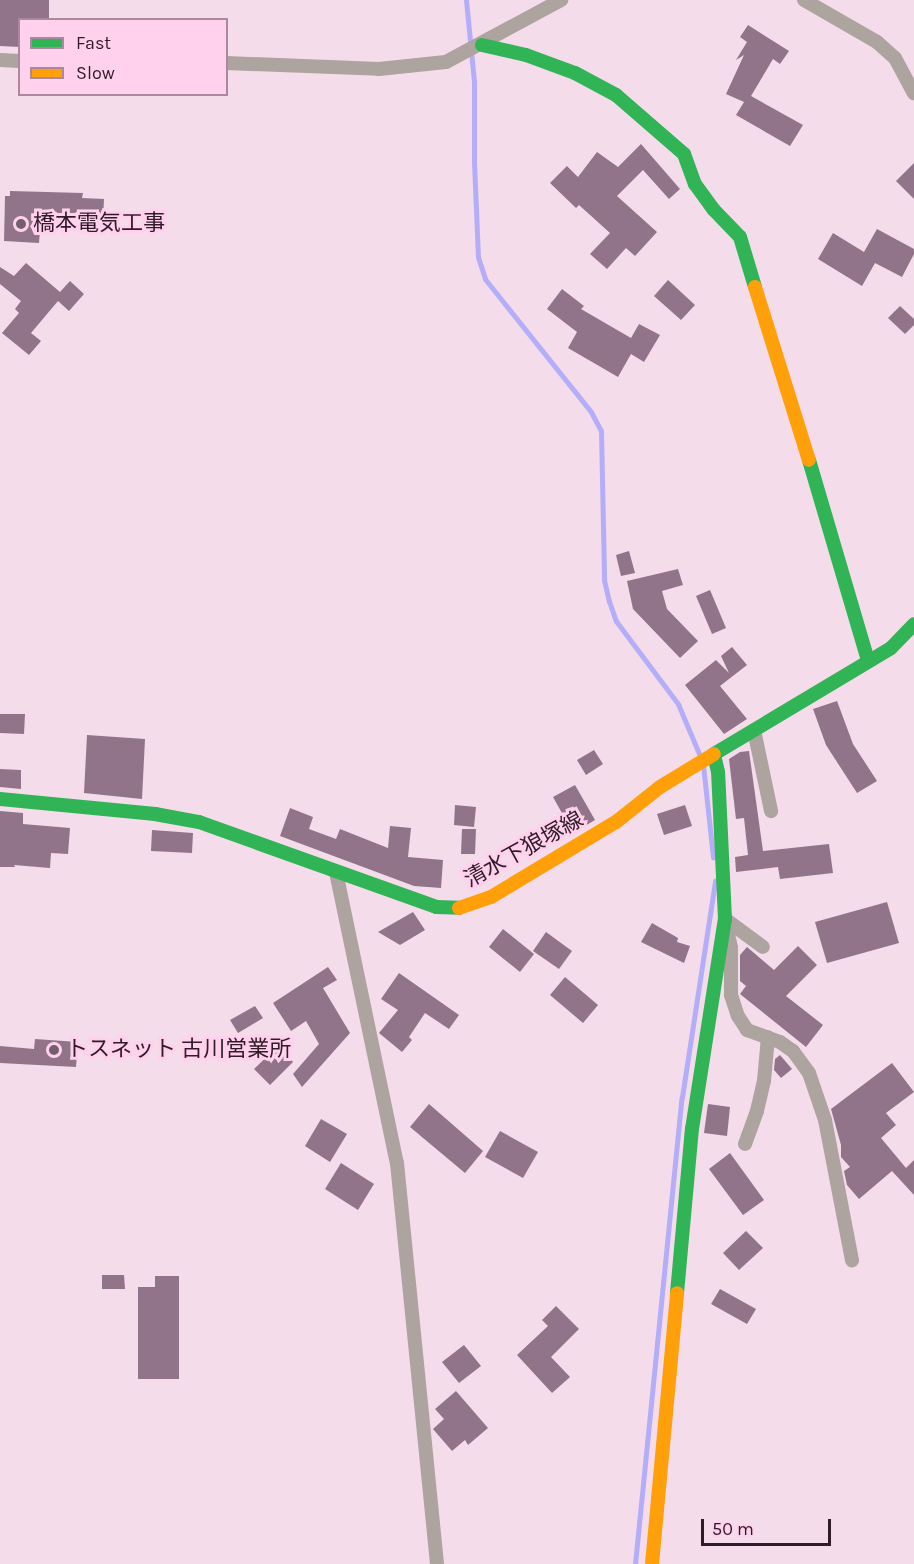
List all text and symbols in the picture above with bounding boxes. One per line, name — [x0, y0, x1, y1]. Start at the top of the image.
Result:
legend — [18, 18, 228, 96]
text: Fast — [76, 32, 111, 54]
text: Slow — [76, 62, 115, 84]
place label: 橋本電気工事 — [33, 211, 165, 237]
marker: 橋本電気工事 — [14, 217, 28, 231]
street label: 清水下狼塚線 — [460, 806, 588, 894]
place label: トスネット 古川営業所 — [66, 1037, 291, 1063]
marker: トスネット 古川営業所 — [47, 1043, 61, 1057]
scale bar — [704, 1507, 834, 1545]
text: 50 m — [712, 1518, 754, 1540]

